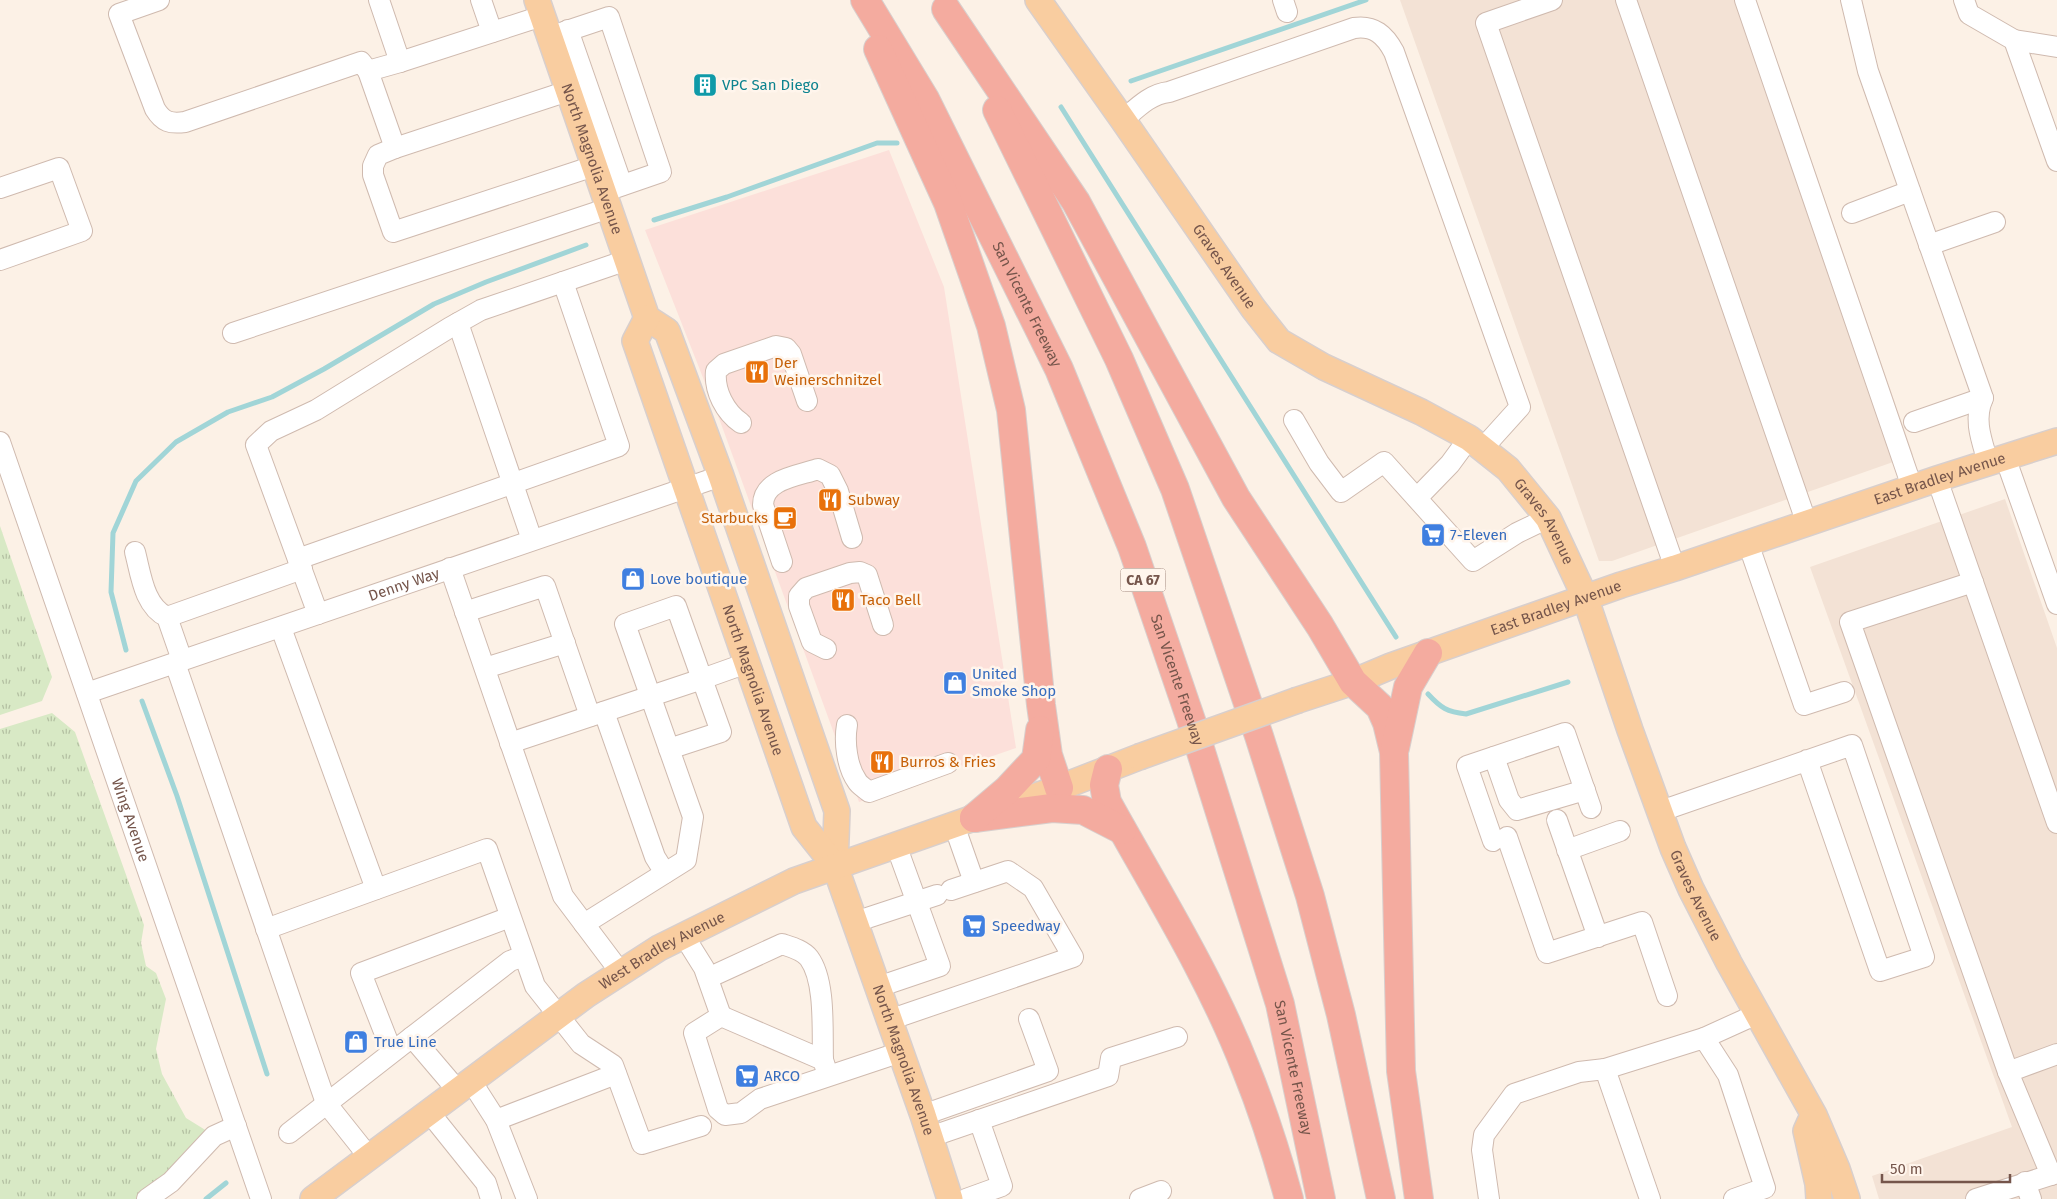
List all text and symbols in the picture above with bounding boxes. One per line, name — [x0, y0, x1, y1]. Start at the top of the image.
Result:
building icon: VPC San Diego — [692, 72, 718, 98]
place label: VPC San Diego — [722, 76, 819, 94]
street label: North Magnolia Avenue — [557, 81, 626, 237]
street label: Graves Avenue — [1189, 221, 1260, 312]
street label: San Vicente Freeway — [988, 239, 1066, 370]
place label: Der Weinerschnitzel — [774, 354, 882, 389]
restaurant icon: Der Weinerschnitzel — [744, 359, 770, 385]
street label: East Bradley Avenue — [1872, 449, 2008, 509]
street label: Graves Avenue — [1510, 475, 1577, 567]
restaurant icon: Subway — [817, 487, 843, 513]
place label: Subway — [848, 491, 900, 509]
cafe icon: Starbucks — [772, 505, 798, 531]
place label: Starbucks — [701, 509, 768, 527]
supermarket icon: 7-Eleven — [1420, 522, 1446, 548]
place label: 7-Eleven — [1450, 526, 1507, 544]
street label: Denny Way — [366, 564, 442, 605]
shop icon: Love boutique — [620, 566, 646, 592]
road number: CA 67 — [1120, 568, 1166, 592]
place label: Love boutique — [650, 570, 747, 588]
street label: East Bradley Avenue — [1488, 577, 1624, 639]
restaurant icon: Taco Bell — [830, 587, 856, 613]
place label: Taco Bell — [860, 591, 921, 609]
street label: North Magnolia Avenue — [718, 602, 787, 758]
street label: San Vicente Freeway — [1147, 612, 1208, 748]
place label: United Smoke Shop — [972, 665, 1056, 700]
shop icon: United Smoke Shop — [942, 670, 968, 696]
restaurant icon: Burros & Fries — [869, 749, 895, 775]
place label: Burros & Fries — [900, 753, 996, 771]
street label: Wing Avenue — [108, 776, 153, 864]
street label: Graves Avenue — [1666, 847, 1725, 944]
street label: West Bradley Avenue — [596, 908, 728, 993]
supermarket icon: Speedway — [961, 913, 987, 939]
place label: Speedway — [992, 917, 1061, 935]
street label: North Magnolia Avenue — [869, 982, 938, 1138]
street label: San Vicente Freeway — [1270, 999, 1316, 1137]
shop icon: True Line — [343, 1029, 369, 1055]
place label: True Line — [374, 1033, 437, 1051]
supermarket icon: ARCO — [734, 1063, 760, 1089]
place label: ARCO — [764, 1067, 800, 1085]
scale bar — [1882, 1152, 2010, 1184]
text: 50 m — [1890, 1160, 1923, 1178]

